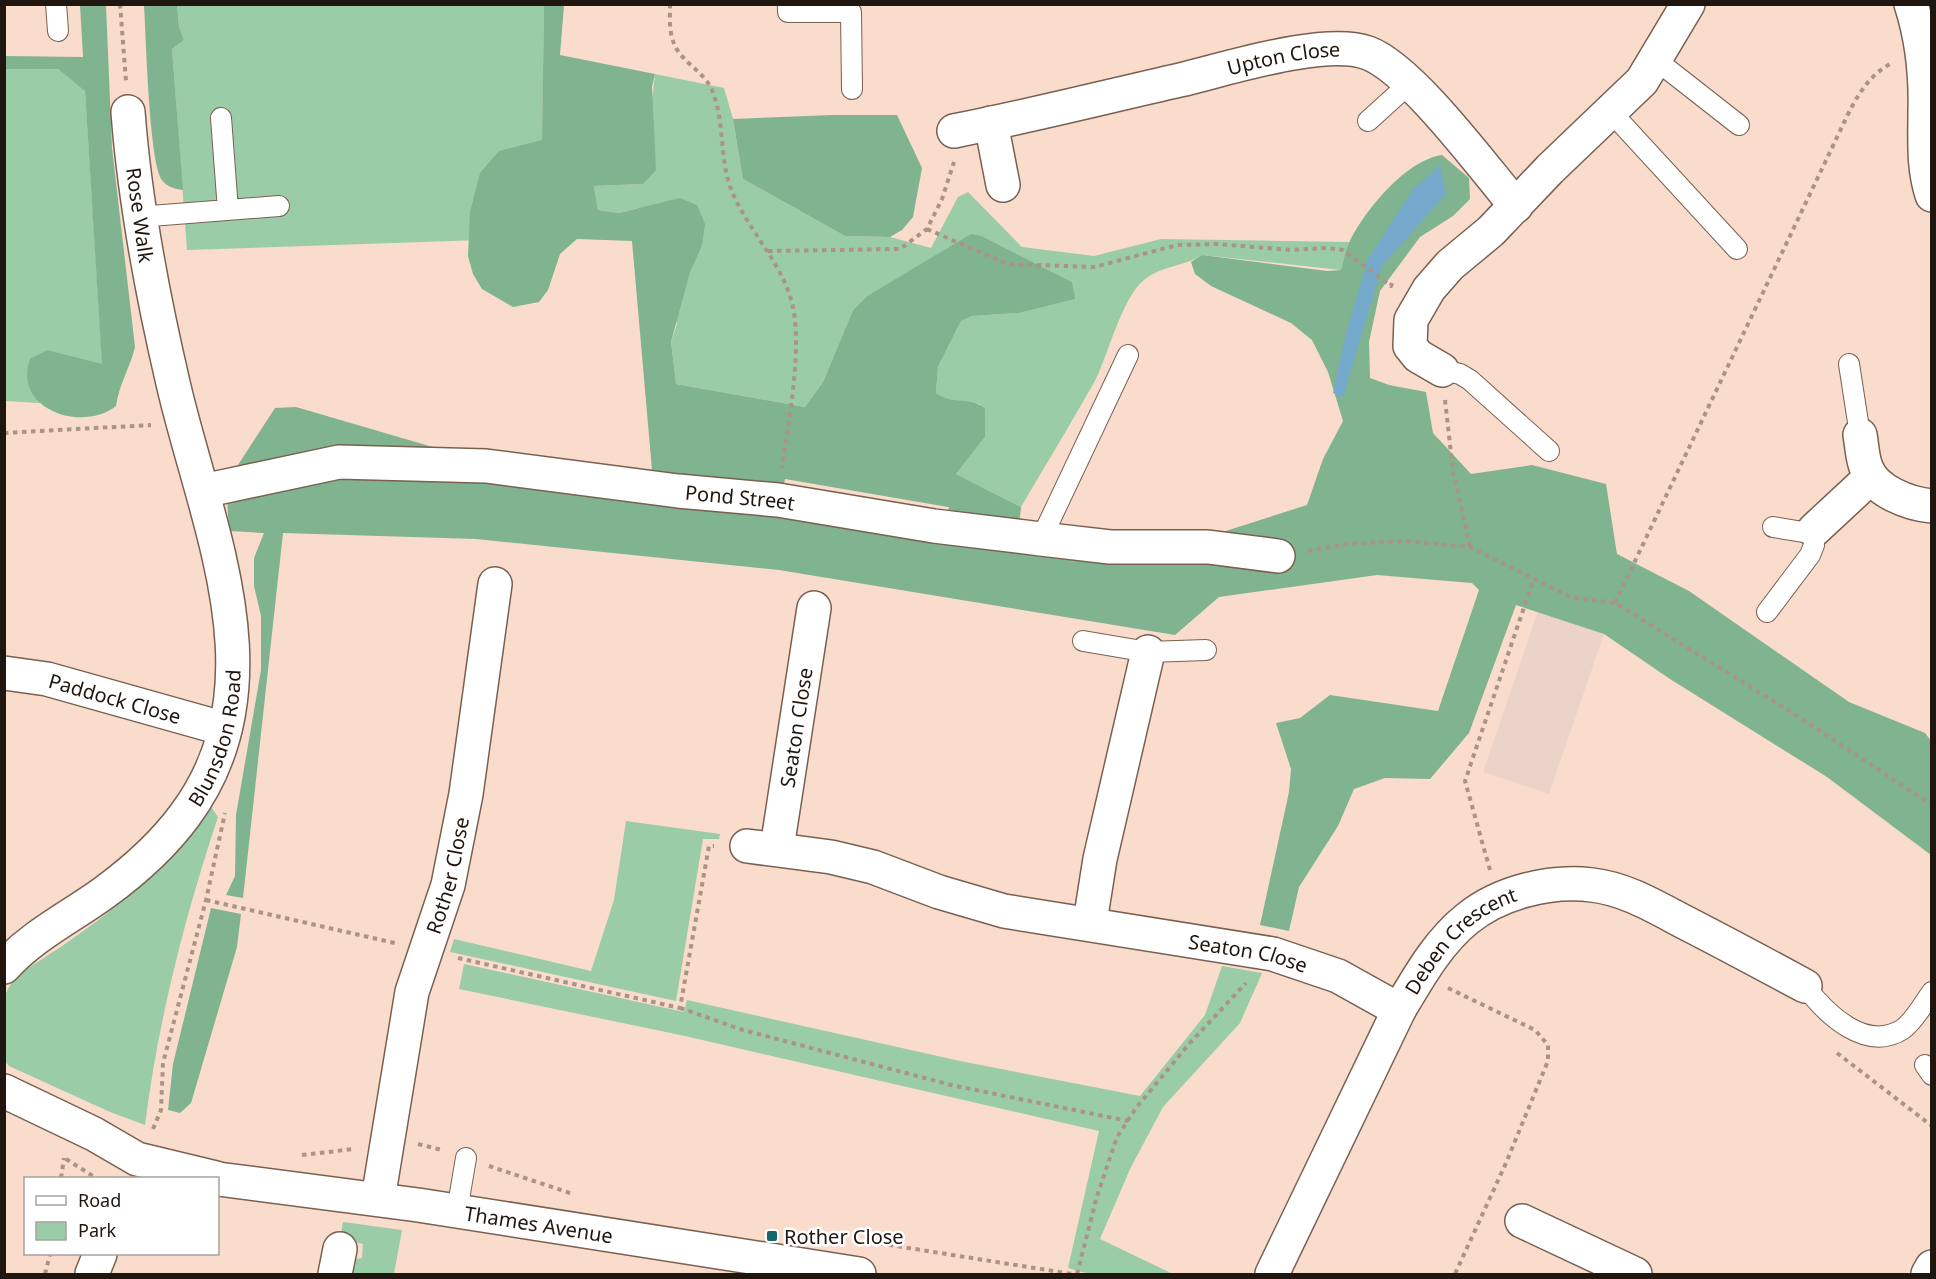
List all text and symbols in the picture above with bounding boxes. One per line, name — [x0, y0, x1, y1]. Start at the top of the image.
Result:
street label: Upton Close — [1224, 35, 1341, 81]
street label: Rose Walk — [120, 166, 160, 265]
street label: Pond Street — [684, 478, 797, 516]
street label: Seaton Close — [773, 665, 818, 789]
street label: Paddock Close — [46, 667, 184, 730]
street label: Blunsdon Road — [181, 669, 246, 811]
street label: Rother Close — [419, 815, 475, 937]
street label: Deben Crescent — [1398, 880, 1520, 999]
street label: Seaton Close — [1187, 927, 1311, 978]
legend — [24, 1177, 219, 1255]
text: Road — [78, 1188, 121, 1212]
street label: Thames Avenue — [463, 1199, 615, 1249]
text: Park — [78, 1218, 116, 1242]
place label: Rother Close — [784, 1223, 904, 1250]
marker: Rother Close — [765, 1229, 779, 1243]

